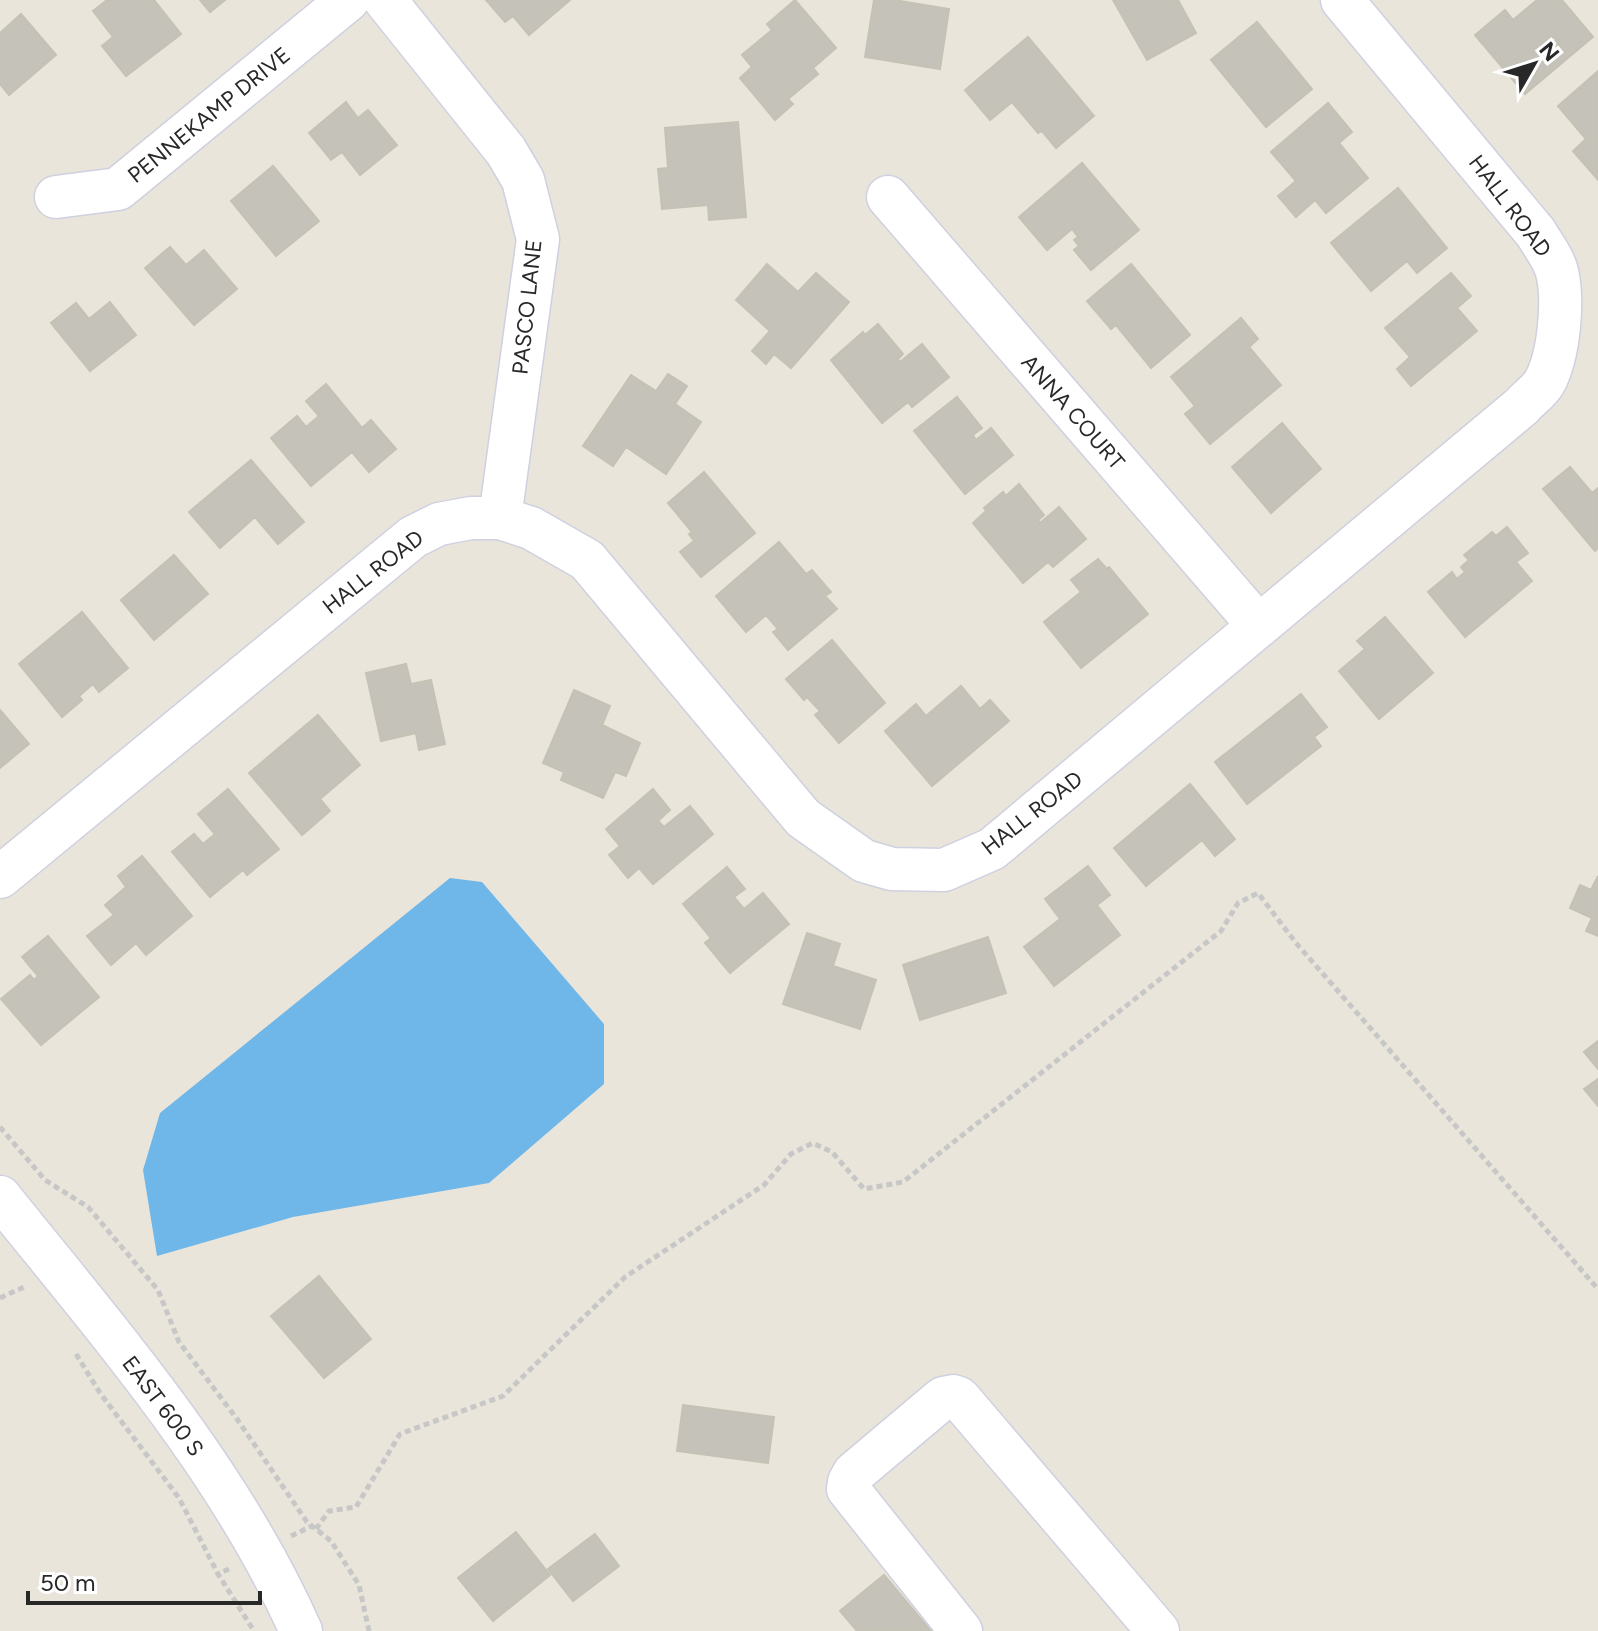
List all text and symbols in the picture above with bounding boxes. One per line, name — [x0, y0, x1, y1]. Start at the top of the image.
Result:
north arrow — [1494, 24, 1574, 104]
text: N — [1533, 37, 1565, 67]
street label: PENNEKAMP DRIVE — [122, 41, 296, 189]
street label: HALL ROAD — [1463, 150, 1557, 262]
street label: PASCO LANE — [506, 238, 548, 376]
street label: ANNA COURT — [1016, 349, 1130, 475]
street label: HALL ROAD — [317, 524, 429, 620]
street label: HALL ROAD — [976, 765, 1088, 861]
street label: EAST 600 S — [117, 1351, 209, 1461]
scale bar — [28, 1555, 260, 1605]
text: 50 m — [40, 1568, 96, 1597]

